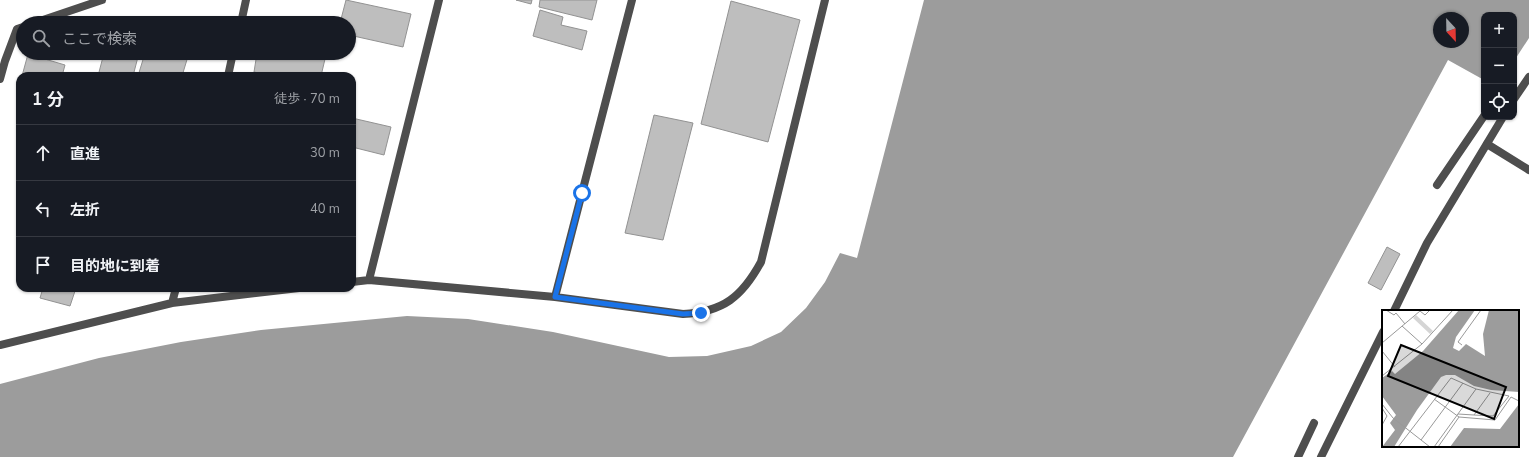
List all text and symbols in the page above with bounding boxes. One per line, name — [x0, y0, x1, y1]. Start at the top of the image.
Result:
north arrow — [1433, 12, 1469, 48]
map controls — [1481, 12, 1517, 120]
button: + — [1481, 12, 1517, 48]
search box — [16, 16, 356, 60]
icon: search — [30, 27, 52, 49]
text: ここで検索 — [62, 29, 137, 49]
button: − — [1481, 48, 1517, 84]
button: locate — [1481, 84, 1517, 120]
text: 1 分 — [32, 88, 64, 111]
text: 徒歩 · 70 m — [274, 90, 340, 108]
icon: ahead — [32, 142, 54, 164]
text: 直進 — [70, 144, 100, 164]
text: 30 m — [310, 144, 340, 162]
route start — [573, 184, 591, 202]
icon: left — [32, 198, 54, 220]
text: 左折 — [70, 200, 100, 220]
text: 40 m — [310, 200, 340, 218]
icon: arrive — [32, 254, 54, 276]
text: 目的地に到着 — [70, 256, 160, 276]
route end — [692, 304, 710, 322]
inset map — [1382, 310, 1519, 447]

